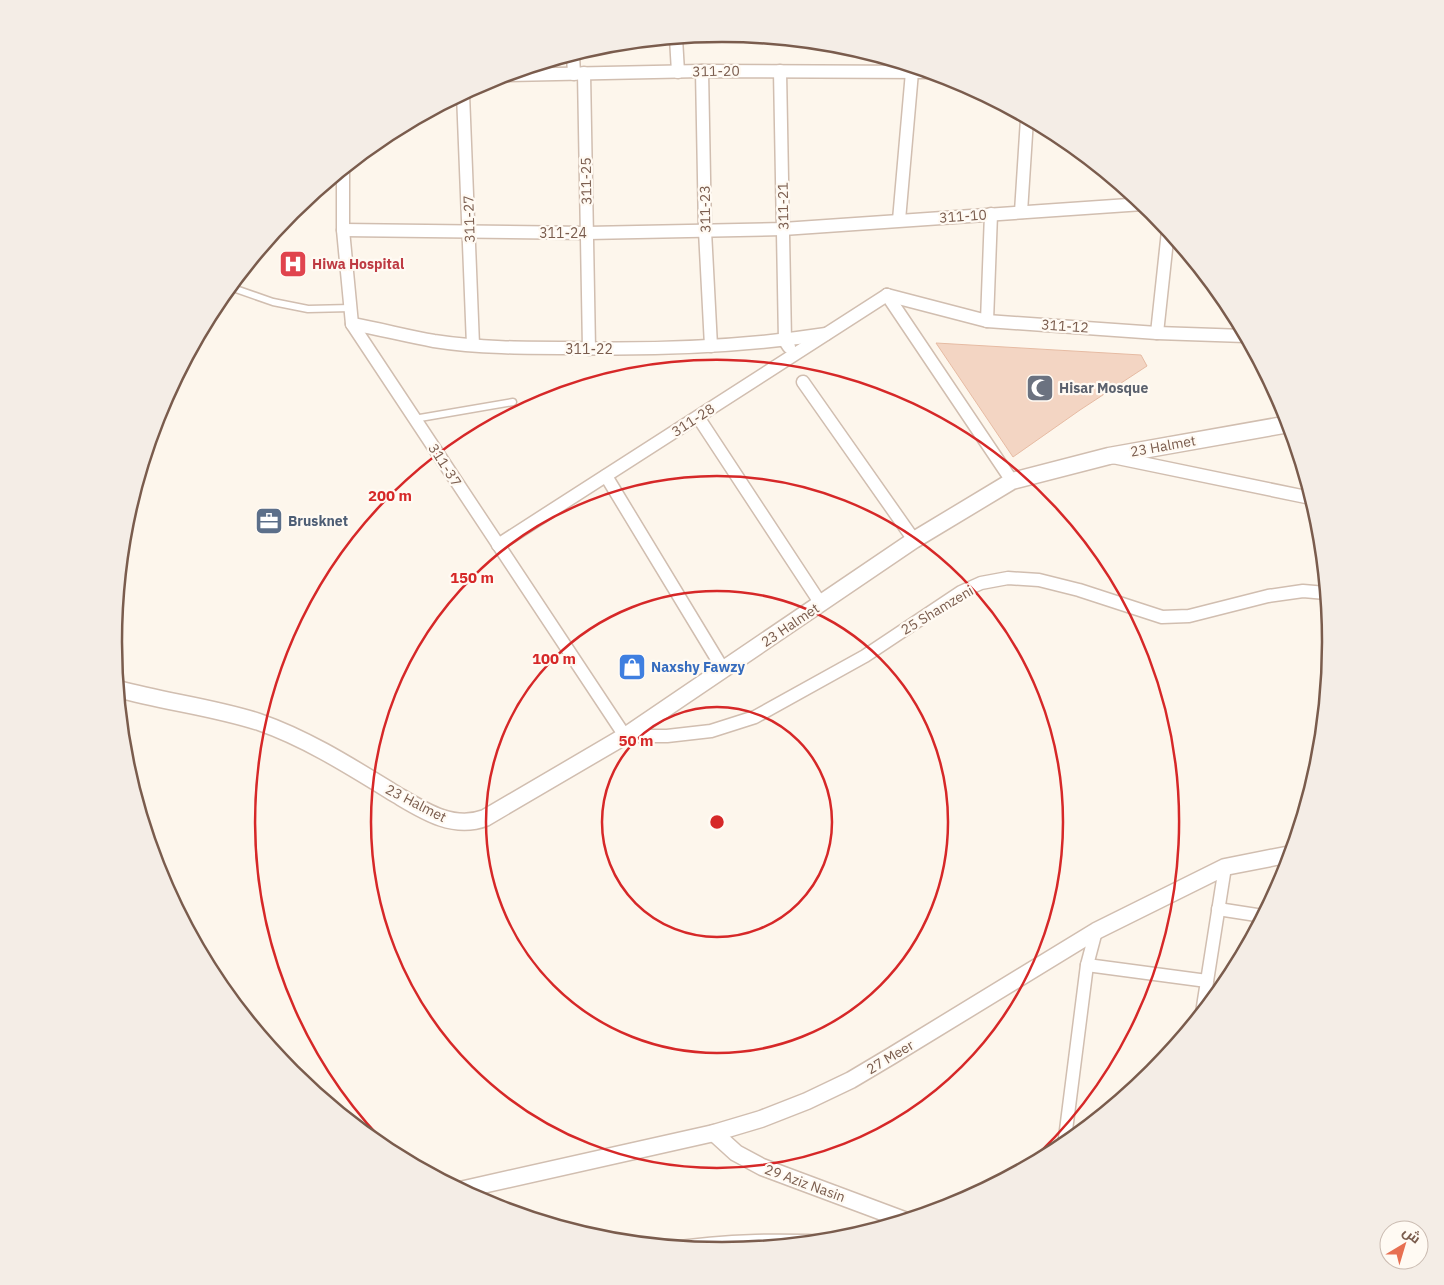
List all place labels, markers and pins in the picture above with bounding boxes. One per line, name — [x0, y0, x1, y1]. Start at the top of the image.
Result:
hospital icon: Hiwa Hospital — [278, 249, 308, 279]
place label: Hiwa Hospital — [312, 255, 404, 273]
mosque icon: Hisar Mosque — [1025, 373, 1055, 403]
place label: Hisar Mosque — [1059, 379, 1148, 397]
office icon: Brusknet — [254, 506, 284, 536]
place label: Brusknet — [288, 512, 348, 530]
shop icon: Naxshy Fawzy — [617, 652, 647, 682]
place label: Naxshy Fawzy — [651, 658, 745, 676]
centre of rings — [708, 813, 726, 831]

